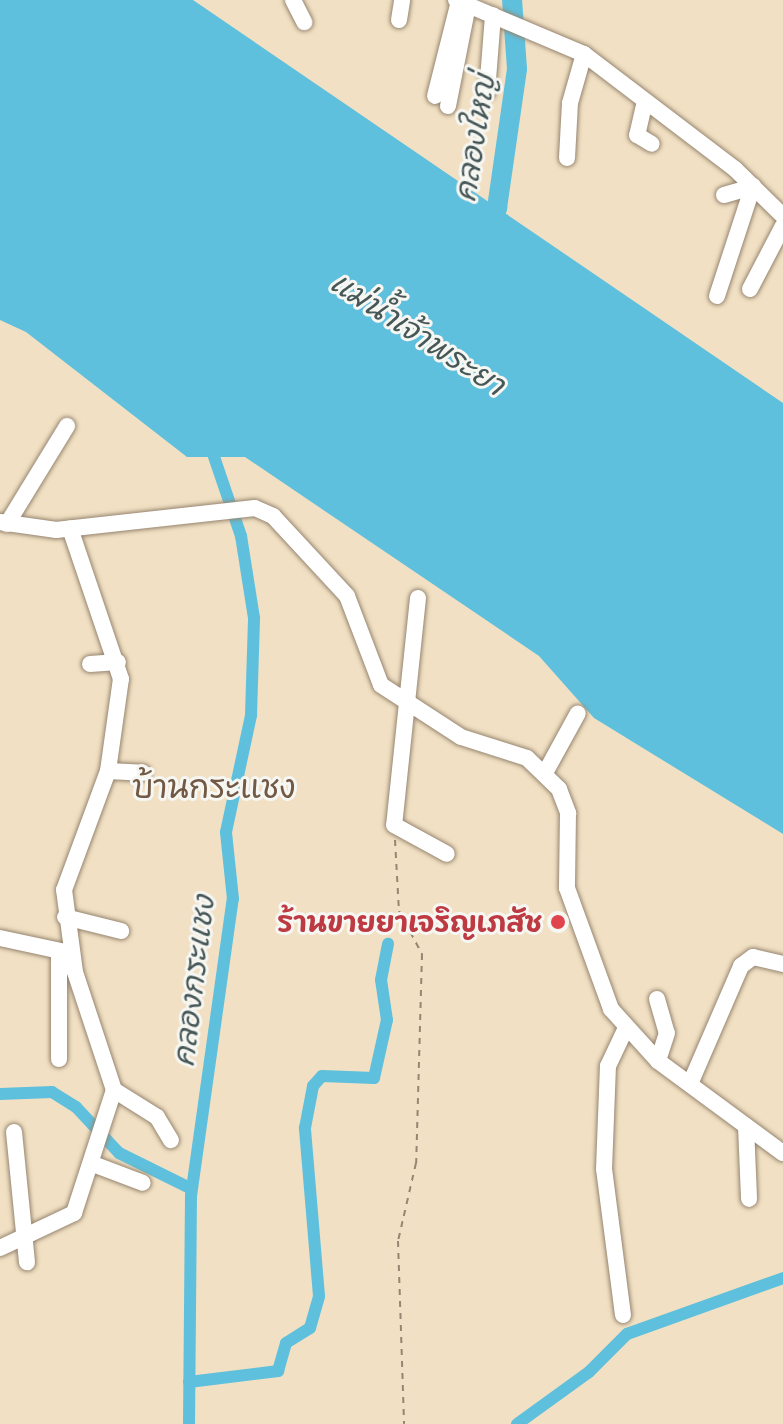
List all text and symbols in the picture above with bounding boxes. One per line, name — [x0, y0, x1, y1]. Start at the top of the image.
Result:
water label: คลองใหญ่ — [446, 72, 502, 204]
water label: แม่น้ำเจ้าพระยา — [324, 264, 512, 402]
district label: บ้านกระแชง — [132, 768, 296, 806]
water label: คลองกระแชง — [165, 894, 221, 1068]
place label: ร้านขายยาเจริญเภสัช — [277, 905, 542, 939]
marker: ร้านขายยาเจริญเภสัช — [549, 913, 567, 931]

